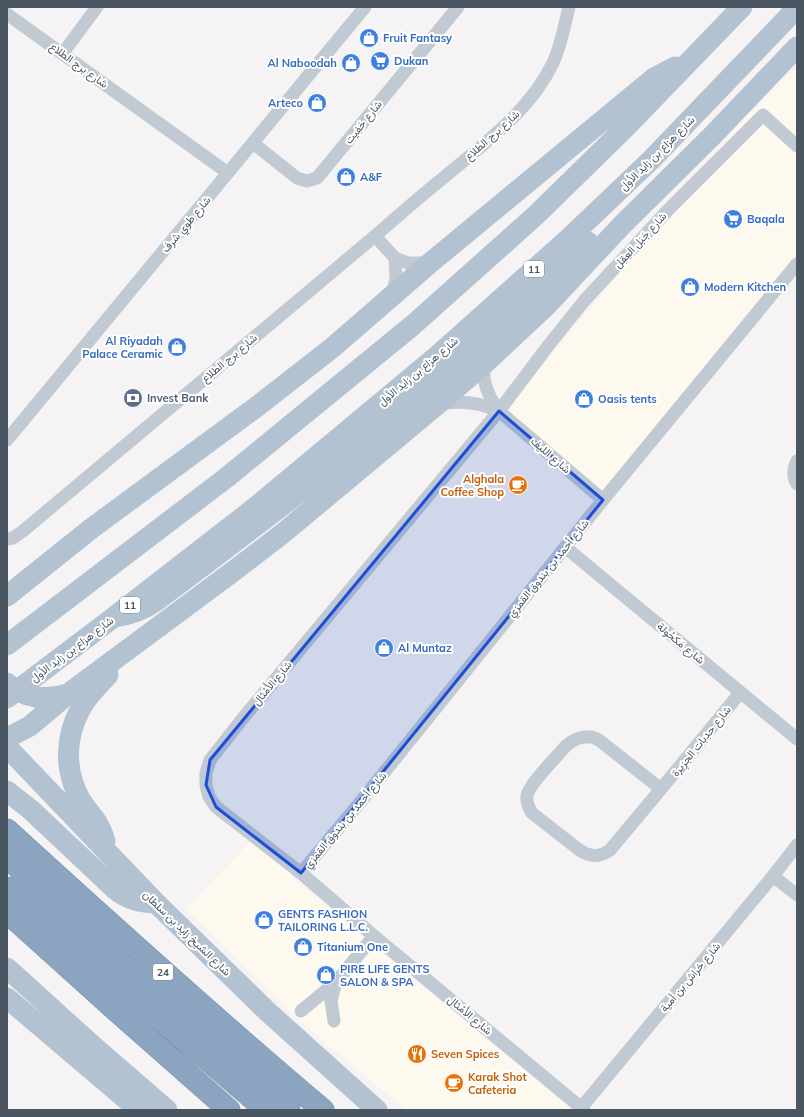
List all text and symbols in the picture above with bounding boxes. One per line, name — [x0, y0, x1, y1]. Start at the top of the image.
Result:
shop icon: Fruit Fantasy — [358, 27, 380, 49]
place label: Fruit Fantasy — [383, 31, 452, 45]
street label: شارع برج الطلاع — [46, 39, 111, 92]
supermarket icon: Dukan — [369, 50, 391, 72]
shop icon: Al Naboodah — [340, 52, 362, 74]
place label: Dukan — [394, 54, 428, 68]
place label: Al Naboodah — [268, 56, 337, 70]
shop icon: Arteco — [306, 92, 328, 114]
place label: Arteco — [268, 96, 303, 110]
street label: شارع حَفِيت — [341, 97, 386, 147]
street label: شارع برج الطلاع — [462, 107, 523, 164]
street label: شارع هزاع بن زايد الأول — [617, 112, 698, 194]
shop icon: A&F — [335, 166, 357, 188]
place label: A&F — [360, 170, 382, 184]
street label: شارع طوي شرف — [158, 193, 216, 257]
supermarket icon: Baqala — [722, 208, 744, 230]
street label: شارع جَبَل العِقِل — [611, 209, 670, 272]
place label: Baqala — [747, 212, 785, 226]
road number: 11 — [524, 261, 544, 277]
shop icon: Modern Kitchen — [679, 276, 701, 298]
place label: Modern Kitchen — [704, 280, 786, 294]
street label: شارع برج الطلاع — [198, 330, 261, 386]
street label: شارع هزاع بن زايد الأول — [375, 333, 462, 409]
place label: Al Riyadah Palace Ceramic — [82, 334, 163, 361]
shop icon: Al Riyadah Palace Ceramic — [166, 336, 188, 358]
bank icon: Invest Bank — [122, 387, 144, 409]
shop icon: Oasis tents — [573, 388, 595, 410]
place label: Invest Bank — [147, 391, 209, 405]
place label: Oasis tents — [598, 392, 657, 406]
street label: شارع الليف — [527, 434, 574, 477]
place label: Alghala Coffee Shop — [441, 472, 504, 499]
cafe icon: Alghala Coffee Shop — [507, 474, 529, 496]
street label: شارع أحمد بن بندوق القمزي — [504, 516, 594, 622]
road number: 11 — [120, 597, 140, 613]
street label: شارع هزاع بن زايد الأول — [28, 613, 117, 686]
street label: شارع مَكحُولة — [654, 619, 708, 668]
shop icon: Al Muntaz — [373, 637, 395, 659]
place label: Al Muntaz — [398, 641, 452, 655]
street label: شارع الأَمْثال — [249, 657, 296, 709]
street label: شارع حدِبات الجزِيرة — [668, 703, 735, 780]
street label: شارع أحمد بن بندوق القمزي — [301, 769, 392, 873]
street label: شارع الشيخ زايد بن سلطان — [139, 887, 234, 980]
place label: GENTS FASHION TAILORING L.L.C. — [278, 907, 368, 934]
shop icon: GENTS FASHION TAILORING L.L.C. — [253, 909, 275, 931]
shop icon: Titanium One — [292, 936, 314, 958]
street label: شارع خراش بن أمية — [657, 939, 724, 1015]
place label: Titanium One — [317, 940, 388, 954]
place label: PIRE LIFE GENTS SALON & SPA — [340, 962, 430, 989]
road number: 24 — [153, 964, 173, 980]
shop icon: PIRE LIFE GENTS SALON & SPA — [315, 964, 337, 986]
street label: شارع الأَمْثال — [444, 992, 496, 1039]
restaurant icon: Seven Spices — [406, 1043, 428, 1065]
place label: Seven Spices — [431, 1047, 500, 1061]
place label: Karak Shot Cafeteria — [468, 1070, 527, 1097]
cafe icon: Karak Shot Cafeteria — [443, 1072, 465, 1094]

